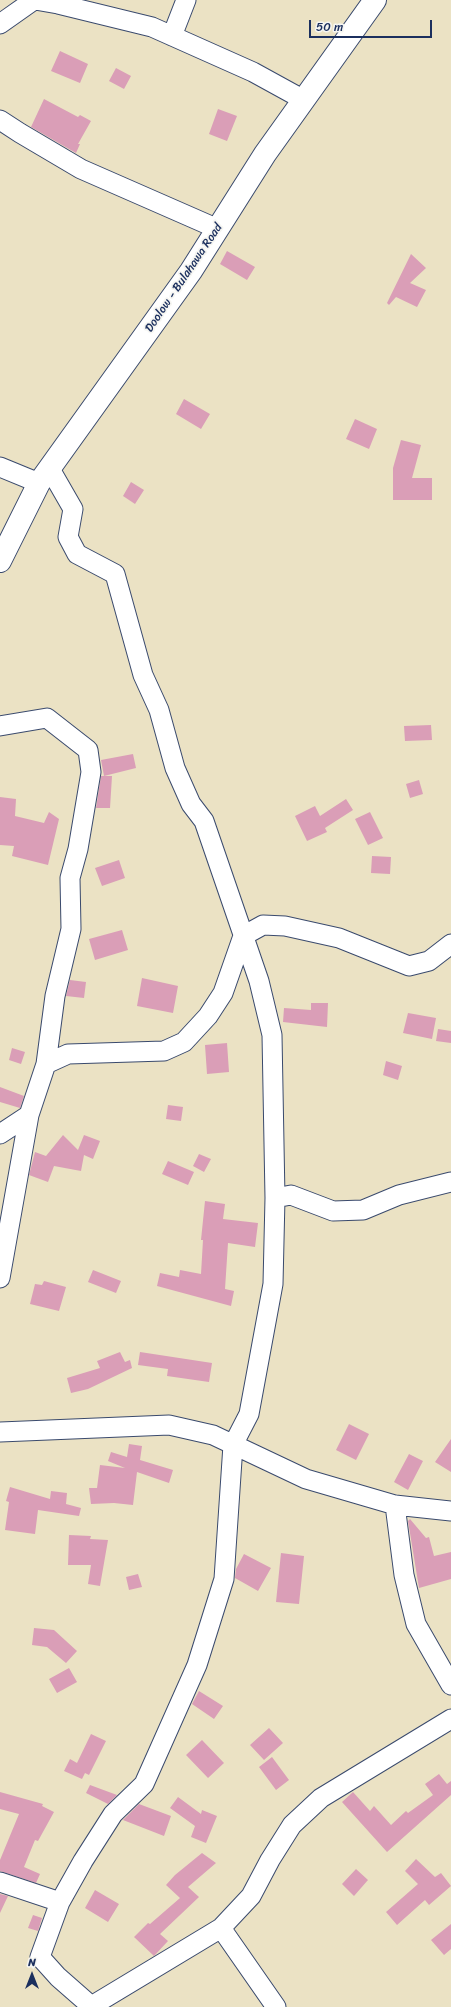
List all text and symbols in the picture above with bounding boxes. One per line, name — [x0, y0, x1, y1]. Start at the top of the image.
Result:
scale bar — [311, 12, 434, 38]
text: 50 m — [316, 16, 343, 38]
street label: Doolow - Bulahawa Road — [142, 221, 226, 335]
text: N — [28, 1953, 36, 1972]
north arrow — [12, 1955, 52, 1995]

